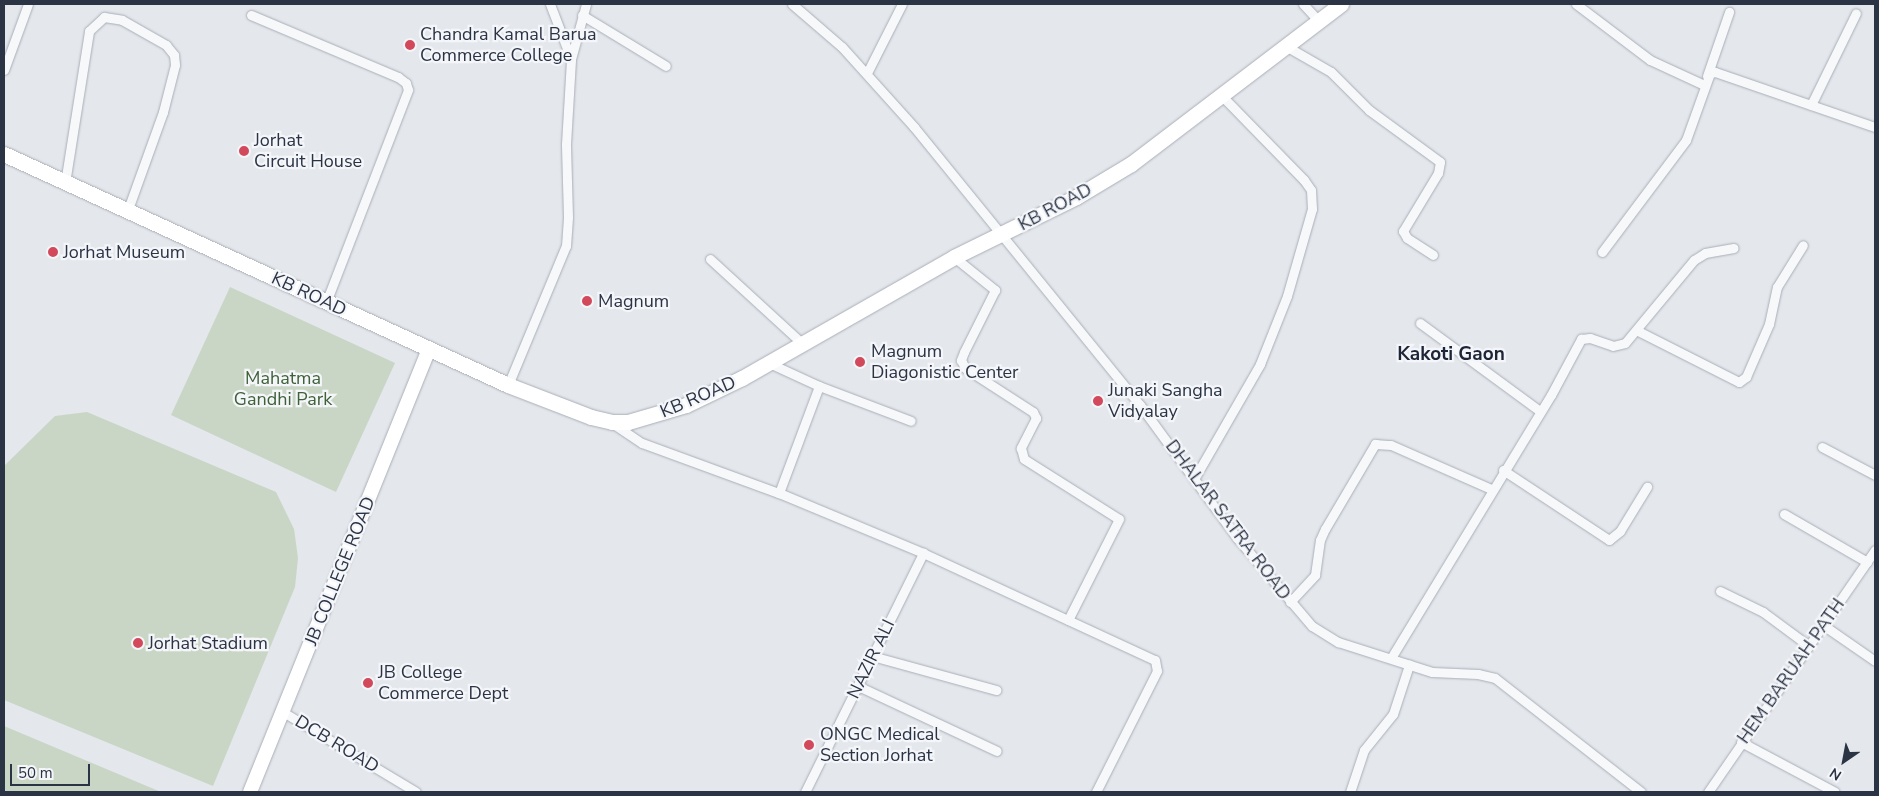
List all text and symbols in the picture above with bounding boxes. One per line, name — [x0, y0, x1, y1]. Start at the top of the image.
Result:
place label: Chandra Kamal Barua Commerce College — [420, 24, 597, 66]
marker: Chandra Kamal Barua Commerce College — [404, 39, 416, 51]
place label: Jorhat Circuit House — [254, 130, 362, 172]
marker: Jorhat Circuit House — [238, 145, 250, 157]
street label: KB ROAD — [1015, 179, 1095, 235]
place label: Jorhat Museum — [63, 241, 185, 263]
marker: Jorhat Museum — [47, 246, 59, 258]
street label: KB ROAD — [268, 267, 350, 321]
place label: Magnum — [598, 290, 669, 312]
marker: Magnum — [580, 294, 594, 308]
place label: Magnum Diagonistic Center — [871, 341, 1019, 384]
district label: Kakoti Gaon — [1397, 344, 1505, 366]
marker: Magnum Diagonistic Center — [853, 355, 867, 369]
park label: Mahatma Gandhi Park — [234, 368, 332, 410]
street label: KB ROAD — [657, 371, 739, 423]
place label: Junaki Sangha Vidyalay — [1108, 380, 1223, 422]
marker: Junaki Sangha Vidyalay — [1092, 395, 1104, 407]
street label: DHALAR SATRA ROAD — [1161, 436, 1295, 604]
street label: JB COLLEGE ROAD — [300, 494, 380, 648]
street label: HEM BARUAH PATH — [1733, 594, 1849, 748]
street label: NAZIR ALI — [843, 616, 899, 702]
place label: Jorhat Stadium — [148, 632, 268, 654]
marker: Jorhat Stadium — [132, 637, 144, 649]
place label: JB College Commerce Dept — [378, 662, 508, 704]
marker: JB College Commerce Dept — [362, 677, 374, 689]
street label: DCB ROAD — [291, 710, 383, 778]
place label: ONGC Medical Section Jorhat — [820, 724, 940, 766]
north arrow — [1819, 736, 1869, 786]
marker: ONGC Medical Section Jorhat — [802, 738, 816, 752]
scale bar — [12, 754, 92, 786]
text: 50 m — [18, 763, 53, 783]
text: N — [1826, 763, 1845, 785]

